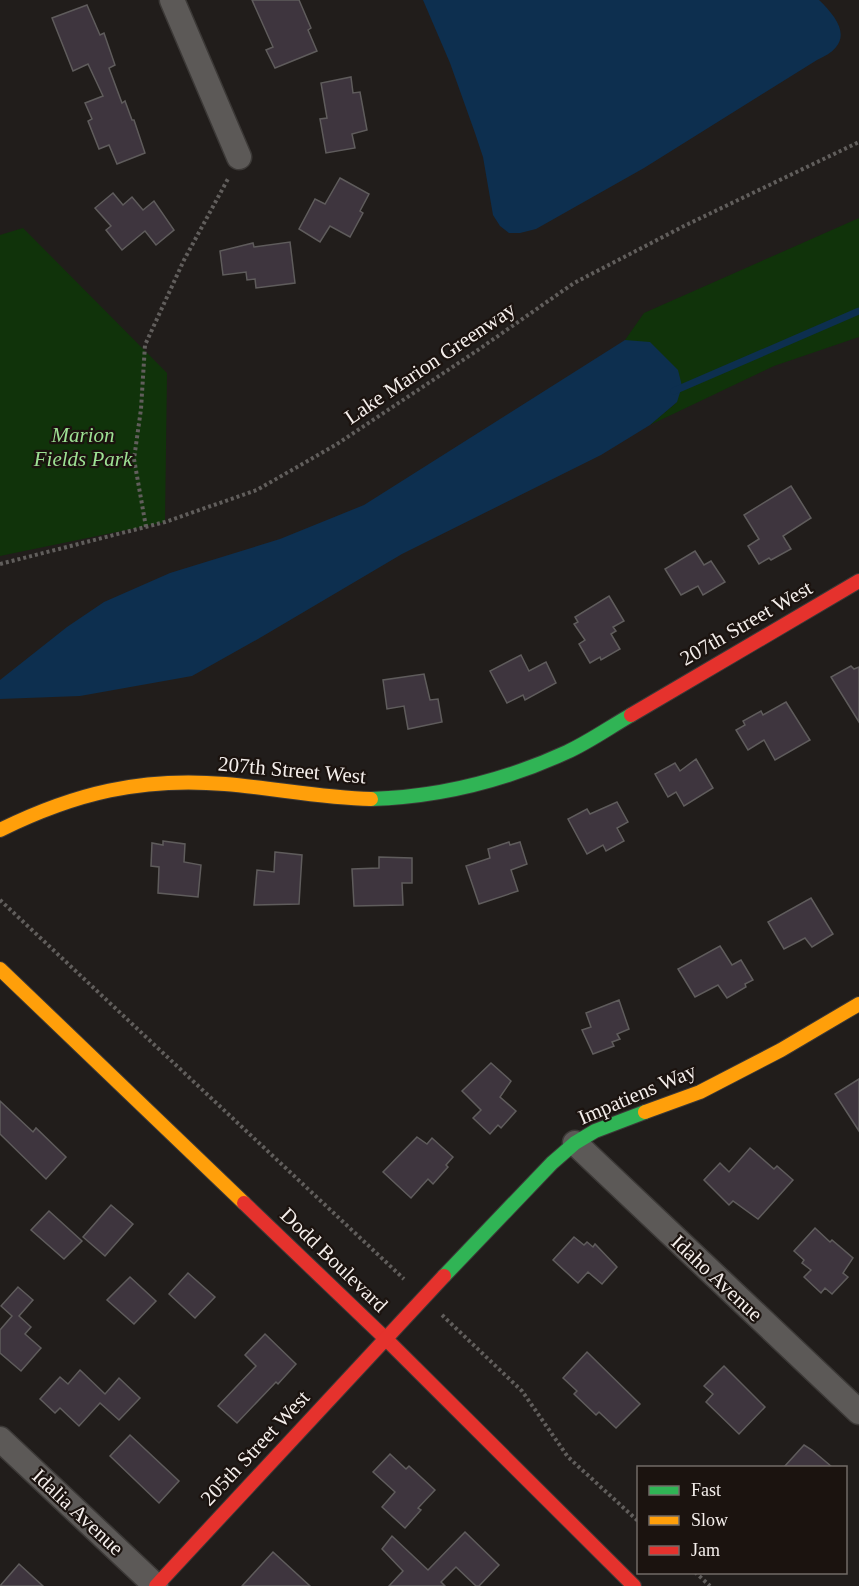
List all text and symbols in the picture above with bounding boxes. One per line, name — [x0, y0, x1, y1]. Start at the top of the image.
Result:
street label: Lake Marion Greenway — [340, 297, 520, 429]
park label: Marion Fields Park — [33, 423, 133, 471]
street label: 207th Street West — [676, 575, 816, 670]
street label: 207th Street West — [217, 752, 367, 788]
street label: Impatiens Way — [574, 1058, 700, 1130]
street label: Dodd Boulevard — [276, 1203, 393, 1317]
street label: Idaho Avenue — [667, 1230, 767, 1326]
street label: 205th Street West — [196, 1385, 314, 1510]
street label: Idalia Avenue — [28, 1464, 128, 1560]
legend — [637, 1466, 847, 1574]
text: Fast — [691, 1480, 721, 1500]
text: Slow — [691, 1510, 728, 1530]
text: Jam — [691, 1540, 720, 1560]

